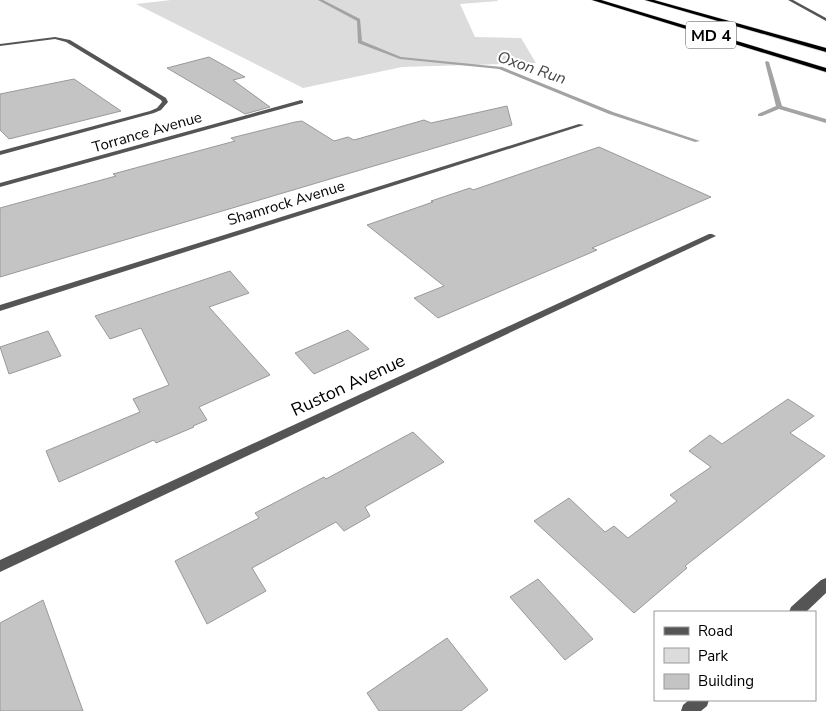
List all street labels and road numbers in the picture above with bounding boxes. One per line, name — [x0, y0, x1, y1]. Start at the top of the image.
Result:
road number: MD 4 — [686, 22, 736, 48]
street label: Torrance Avenue — [90, 107, 204, 157]
street label: Shamrock Avenue — [225, 176, 347, 230]
street label: Ruston Avenue — [287, 348, 409, 422]

